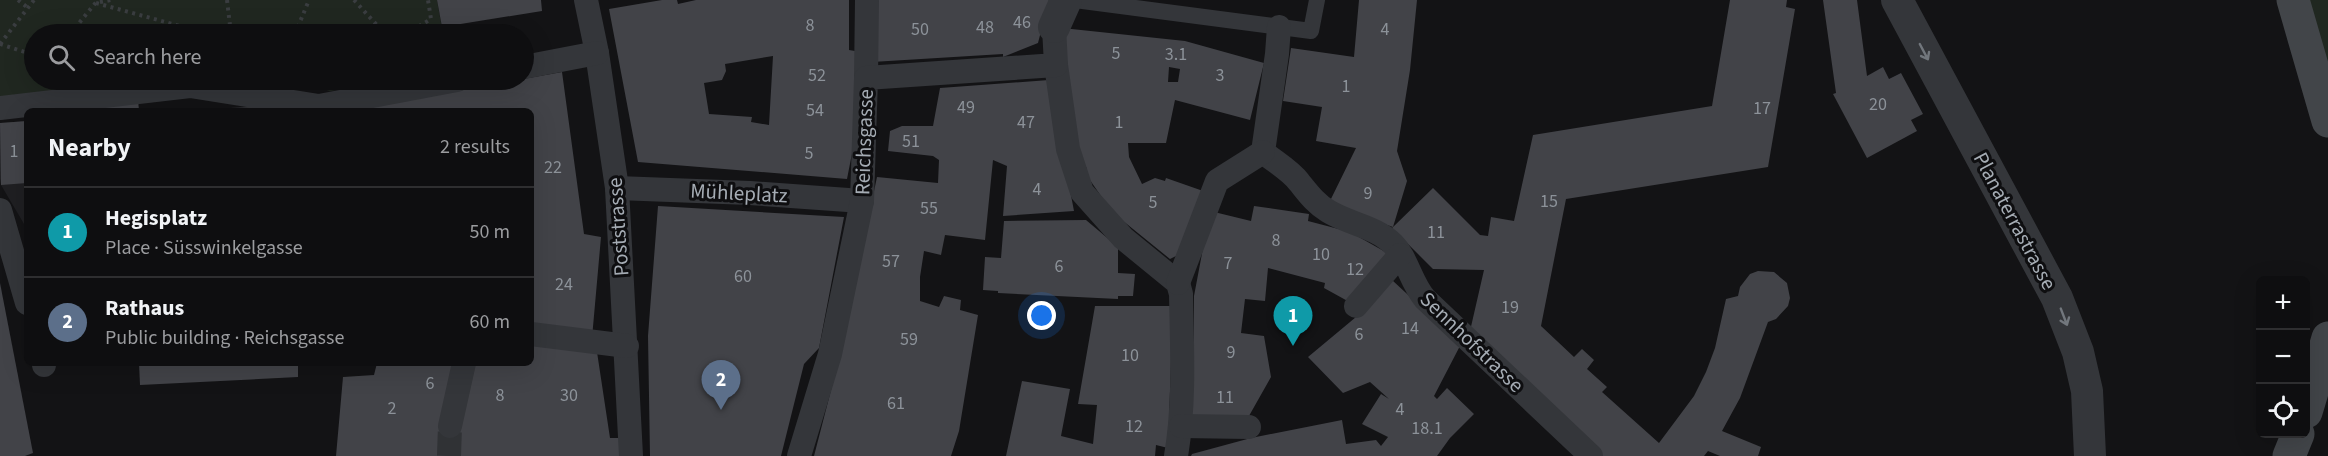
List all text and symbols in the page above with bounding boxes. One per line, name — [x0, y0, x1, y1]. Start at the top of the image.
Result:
house number: 46 — [1013, 10, 1031, 35]
house number: 8 — [806, 13, 815, 38]
house number: 48 — [976, 15, 994, 40]
house number: 50 — [911, 17, 929, 42]
house number: 4 — [1381, 17, 1390, 42]
search box — [24, 24, 534, 90]
icon: search — [45, 41, 78, 74]
text: Search here — [93, 41, 201, 73]
house number: 5 — [1112, 41, 1121, 66]
house number: 3.1 — [1165, 42, 1187, 67]
one-way arrow — [1918, 43, 1930, 60]
house number: 52 — [808, 63, 826, 88]
house number: 3 — [1216, 63, 1225, 88]
house number: 1 — [1342, 74, 1350, 99]
street label: Reichsgasse — [847, 89, 881, 195]
house number: 20 — [1869, 92, 1887, 117]
house number: 49 — [957, 95, 975, 120]
house number: 17 — [1753, 96, 1771, 121]
house number: 54 — [806, 98, 824, 123]
house number: 47 — [1017, 110, 1035, 135]
house number: 1 — [1115, 110, 1123, 135]
text: Nearby — [48, 129, 131, 166]
house number: 51 — [902, 129, 920, 154]
text: 2 results — [440, 133, 510, 161]
house number: 1 — [10, 139, 18, 164]
house number: 5 — [805, 141, 814, 166]
street label: Planaterrastrasse — [1966, 147, 2064, 295]
house number: 22 — [544, 155, 562, 180]
street label: Mühleplatz — [690, 175, 788, 211]
street label: Poststrasse — [600, 177, 636, 277]
house number: 4 — [1033, 177, 1042, 202]
house number: 9 — [1364, 181, 1373, 206]
house number: 15 — [1540, 189, 1558, 214]
house number: 5 — [1149, 190, 1158, 215]
house number: 55 — [920, 196, 938, 221]
text: Hegisplatz — [105, 202, 207, 234]
text: 1 — [62, 218, 73, 246]
text: 50 m — [470, 218, 510, 246]
house number: 11 — [1427, 220, 1445, 245]
house number: 8 — [1272, 228, 1281, 253]
text: Place · Süsswinkelgasse — [105, 234, 303, 262]
house number: 10 — [1312, 242, 1330, 267]
house number: 57 — [882, 249, 900, 274]
house number: 7 — [1224, 251, 1233, 276]
house number: 6 — [1055, 254, 1064, 279]
house number: 12 — [1346, 257, 1364, 282]
house number: 60 — [734, 264, 752, 289]
house number: 24 — [555, 272, 573, 297]
map controls — [2256, 276, 2310, 438]
button: + — [2256, 276, 2310, 330]
street label: Sennhofstrasse — [1413, 285, 1531, 399]
text: Rathaus — [105, 292, 184, 324]
house number: 19 — [1501, 295, 1519, 320]
pin: 1 — [1274, 296, 1312, 346]
your location — [1027, 301, 1056, 330]
one-way arrow — [2059, 307, 2070, 326]
text: 2 — [62, 308, 73, 336]
text: 60 m — [470, 308, 510, 336]
house number: 14 — [1401, 316, 1419, 341]
house number: 6 — [1355, 322, 1364, 347]
text: Public building · Reichsgasse — [105, 324, 344, 352]
house number: 59 — [900, 327, 918, 352]
button: − — [2256, 330, 2310, 384]
house number: 9 — [1227, 340, 1236, 365]
house number: 10 — [1121, 343, 1139, 368]
pin: 2 — [702, 360, 740, 410]
house number: 6 — [426, 371, 435, 396]
house number: 8 — [496, 383, 505, 408]
house number: 30 — [560, 383, 578, 408]
button: locate — [2256, 384, 2310, 438]
house number: 11 — [1216, 385, 1234, 410]
house number: 61 — [887, 391, 905, 416]
house number: 2 — [388, 396, 397, 421]
house number: 4 — [1396, 397, 1405, 422]
house number: 12 — [1125, 414, 1143, 439]
house number: 18.1 — [1411, 416, 1443, 441]

